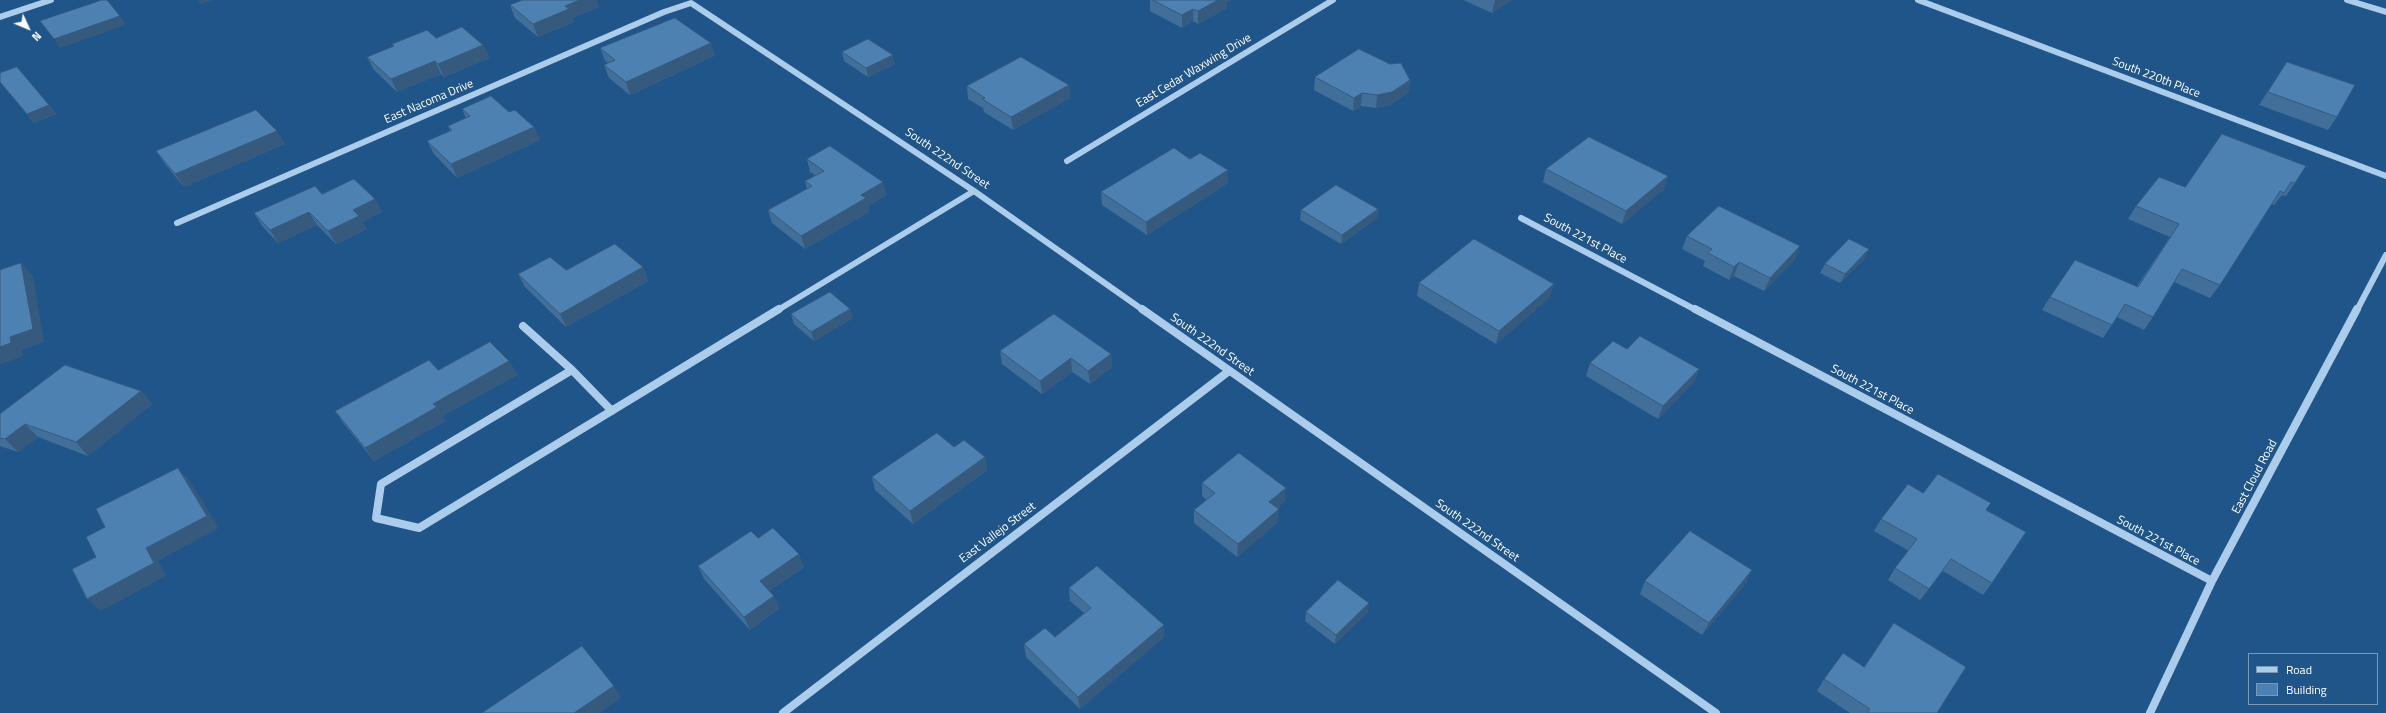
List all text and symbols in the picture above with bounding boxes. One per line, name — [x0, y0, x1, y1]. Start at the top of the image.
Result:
north arrow — [8, 8, 48, 48]
text: N — [28, 28, 45, 45]
street label: East Cedar Waxwing Drive — [1134, 31, 1254, 111]
street label: South 220th Place — [2110, 55, 2202, 101]
street label: East Nacoma Drive — [382, 77, 476, 127]
street label: South 222nd Street — [902, 125, 992, 193]
street label: South 221st Place — [1541, 211, 1629, 267]
street label: South 222nd Street — [1167, 311, 1257, 379]
street label: South 221st Place — [1828, 362, 1916, 418]
street label: East Cloud Road — [2229, 437, 2281, 517]
street label: South 222nd Street — [1432, 497, 1522, 565]
street label: East Vallejo Street — [957, 500, 1039, 566]
street label: South 221st Place — [2114, 513, 2202, 569]
legend — [2248, 653, 2378, 705]
text: Road — [2286, 660, 2312, 679]
text: Building — [2286, 680, 2327, 699]

